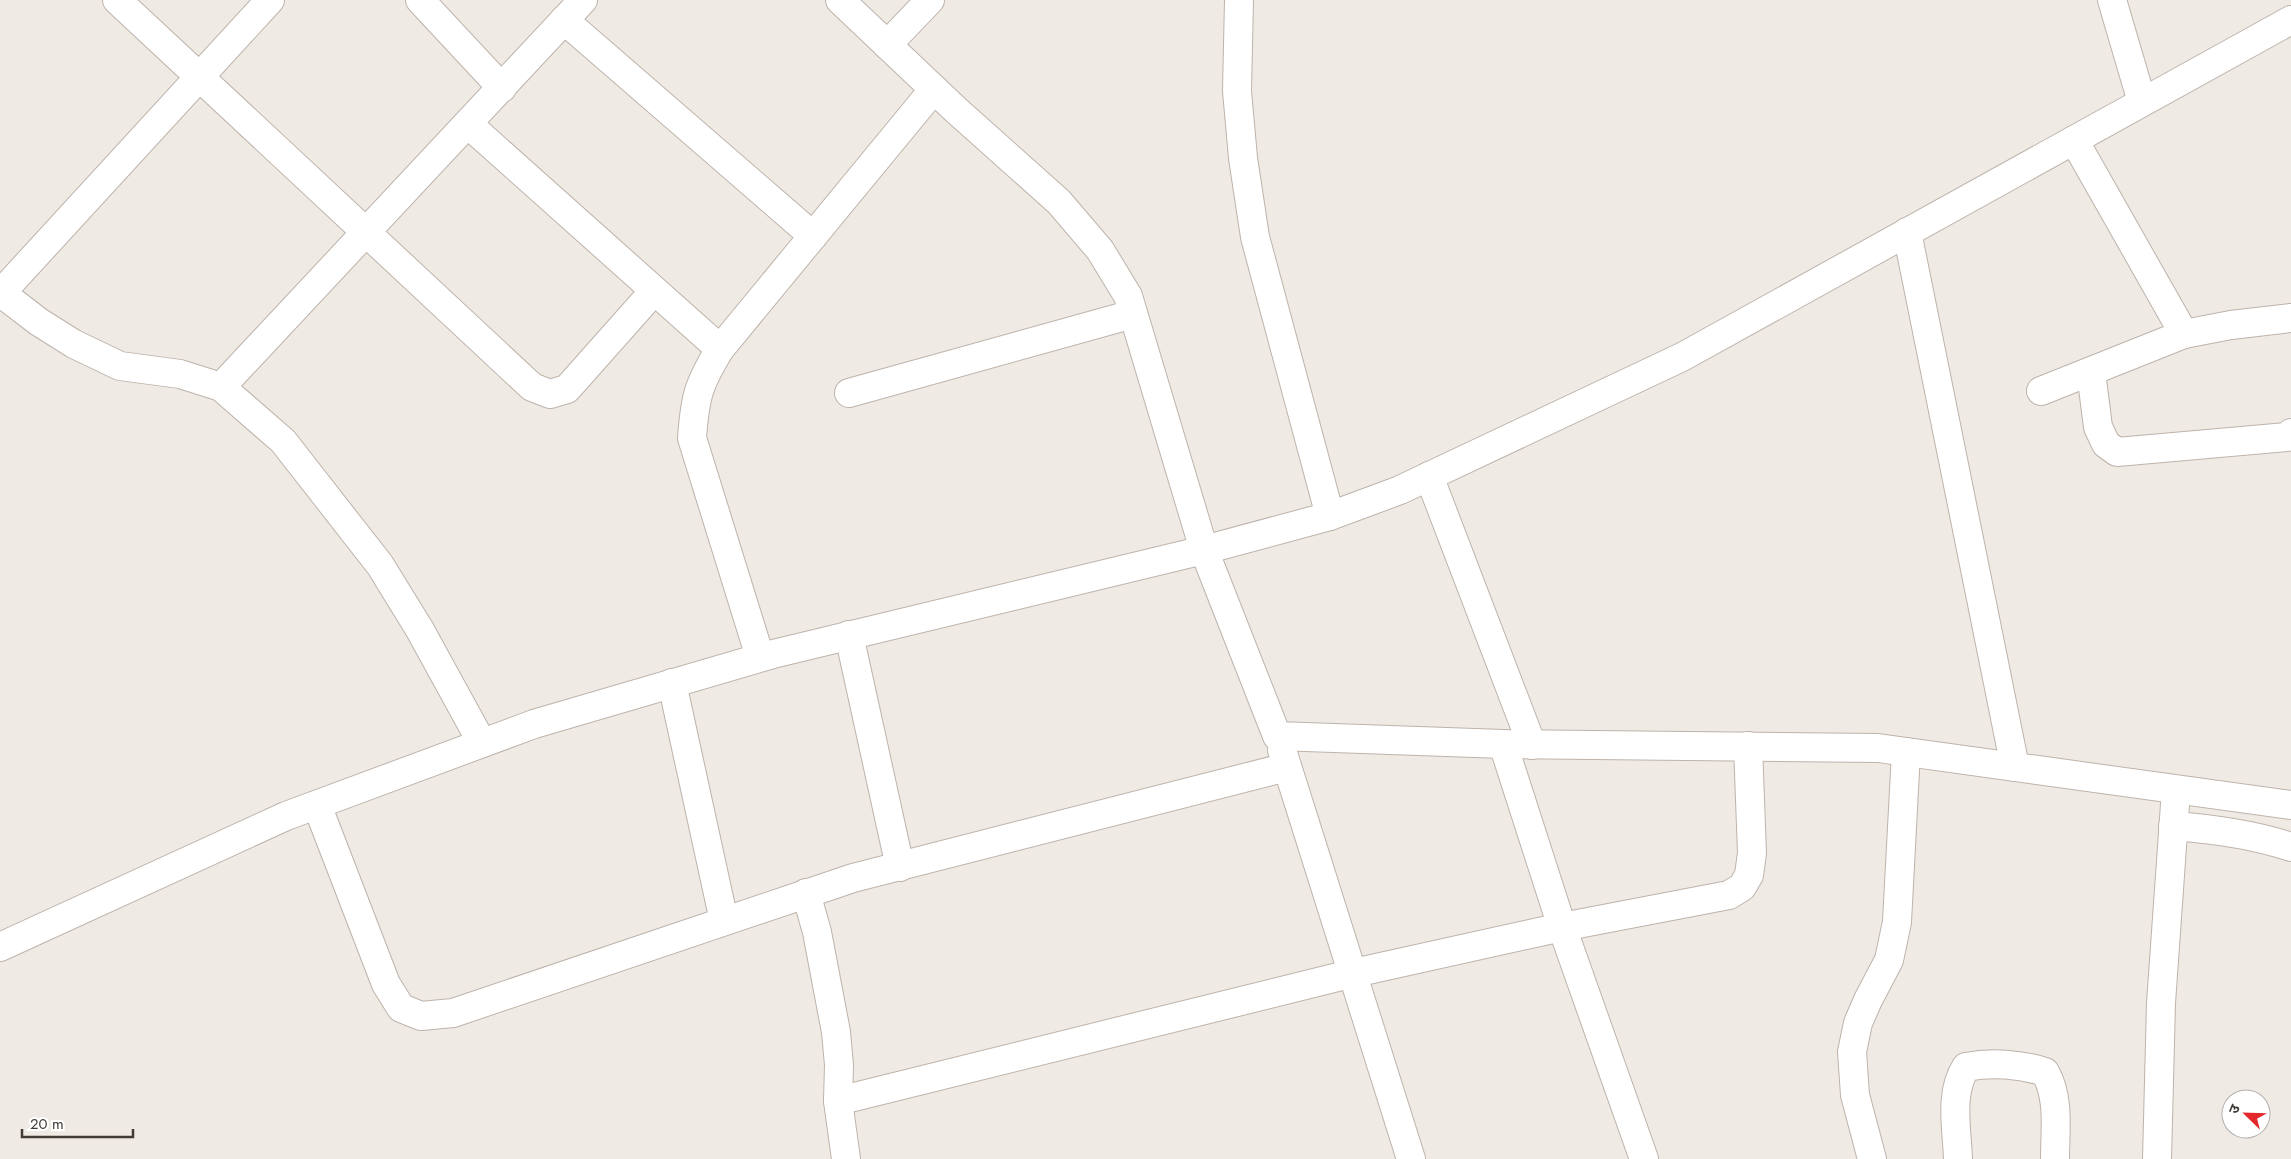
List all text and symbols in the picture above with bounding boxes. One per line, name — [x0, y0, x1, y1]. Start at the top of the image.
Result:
north arrow — [2221, 1089, 2271, 1139]
text: उ — [2223, 1101, 2245, 1117]
scale bar — [22, 1106, 134, 1138]
text: 20 m — [30, 1113, 64, 1135]

